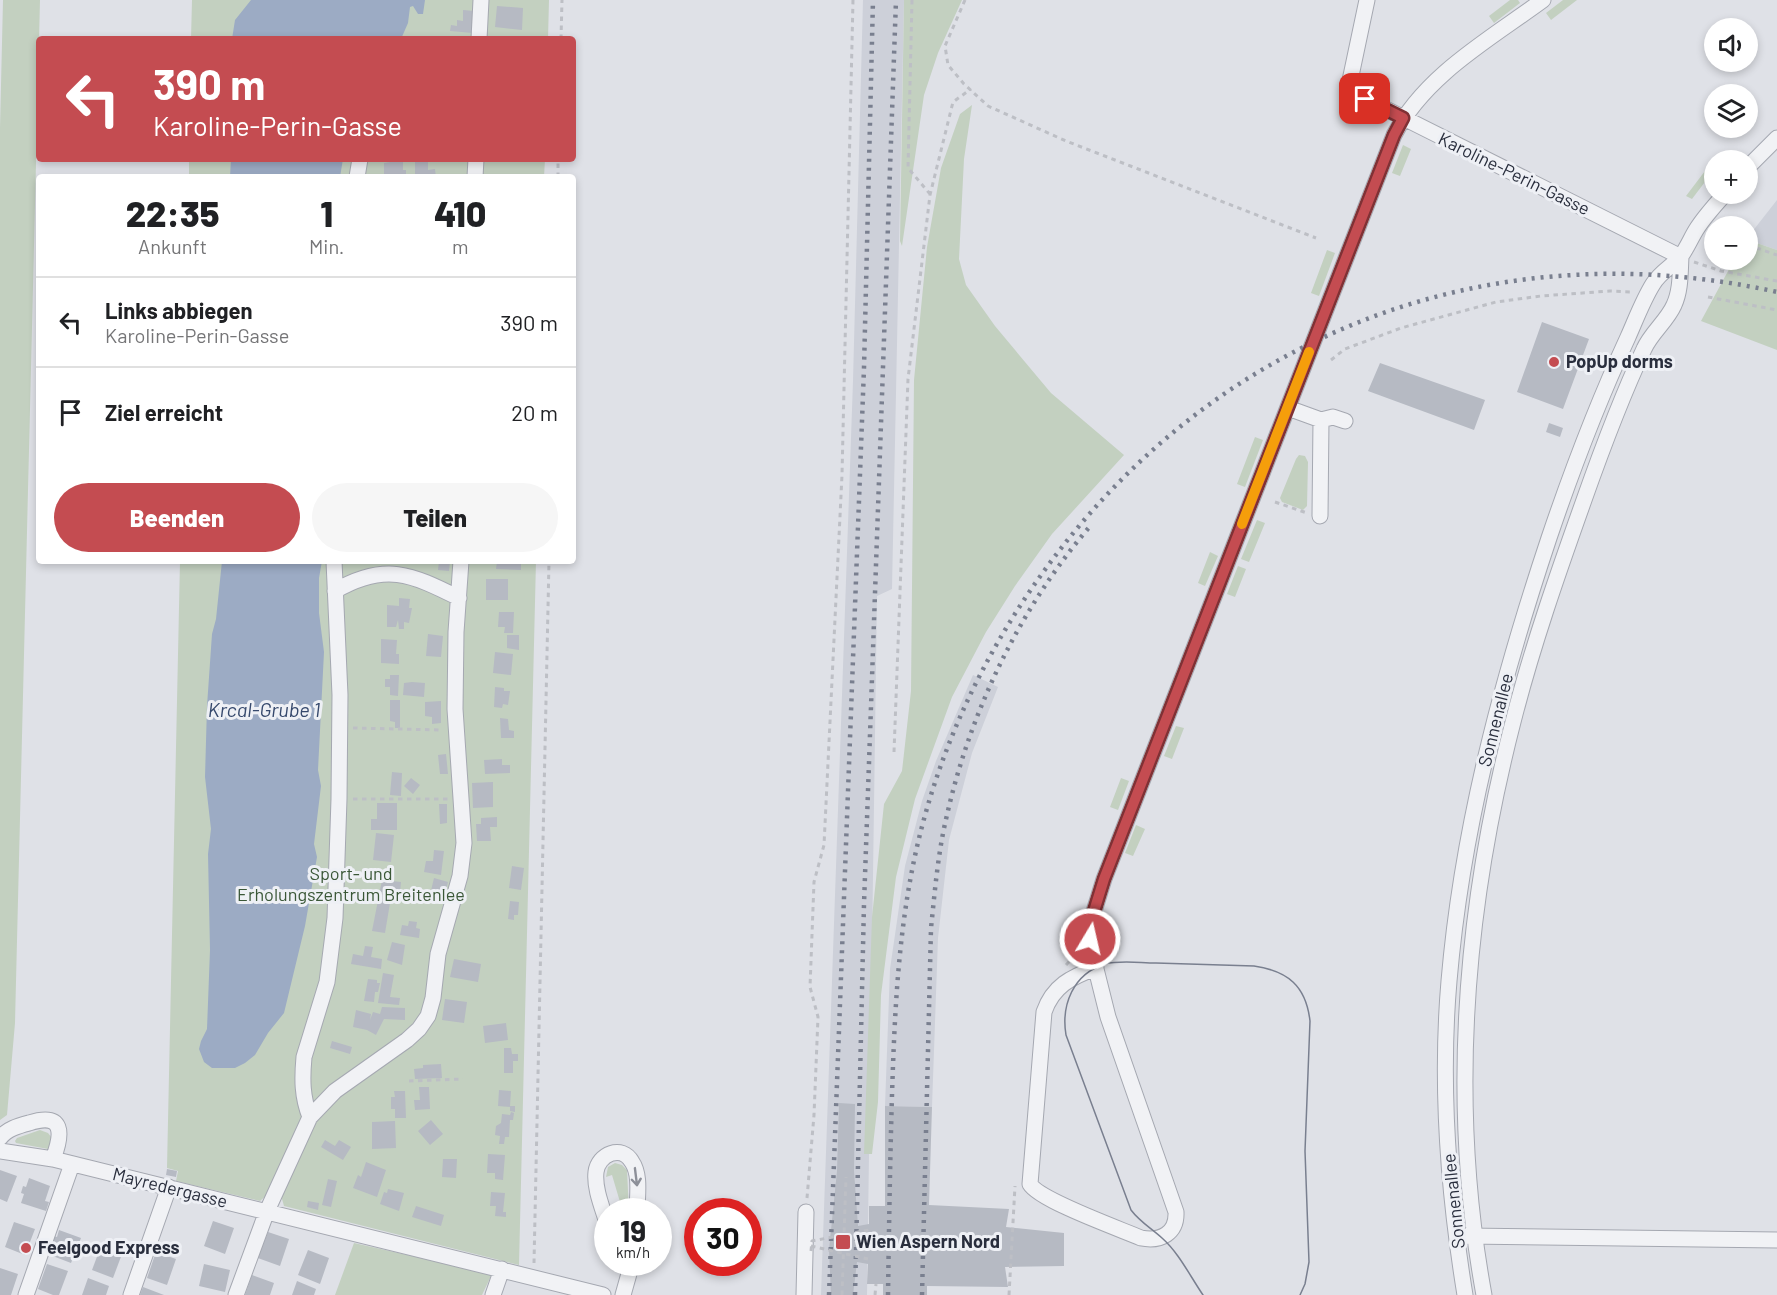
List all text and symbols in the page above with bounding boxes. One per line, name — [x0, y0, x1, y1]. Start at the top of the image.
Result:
map controls — [1704, 18, 1758, 270]
button: sound — [1704, 18, 1758, 72]
text: 390 m — [153, 58, 265, 108]
icon: left — [54, 60, 132, 138]
pin — [1339, 73, 1390, 124]
icon: arrive — [1348, 82, 1381, 115]
button: layers — [1704, 84, 1758, 138]
text: Karoline-Perin-Gasse — [153, 109, 402, 141]
street label: Karoline-Perin-Gasse — [1435, 127, 1594, 219]
button: + — [1704, 150, 1758, 204]
text: 22:35 — [126, 191, 219, 234]
text: 1 — [320, 191, 333, 234]
text: 410 — [434, 191, 486, 234]
button: − — [1704, 216, 1758, 270]
text: Ankunft — [138, 234, 207, 258]
text: Min. — [309, 234, 344, 258]
text: m — [452, 234, 468, 258]
text: Links abbiegen — [105, 297, 253, 323]
icon: left — [54, 306, 87, 339]
text: 390 m — [500, 309, 558, 335]
text: Karoline-Perin-Gasse — [105, 323, 289, 347]
place label: PopUp dorms — [1566, 350, 1673, 372]
marker: PopUp dorms — [1547, 355, 1561, 369]
icon: arrive — [54, 396, 87, 429]
text: Ziel erreicht — [105, 399, 223, 425]
text: 20 m — [511, 399, 558, 425]
button: Beenden — [54, 483, 300, 552]
button: Teilen — [312, 483, 558, 552]
street label: Sonnenallee — [1473, 671, 1517, 769]
water label: Krcal-Grube 1 — [208, 697, 320, 721]
park label: Sport- und Erholungszentrum Breitenlee — [237, 862, 465, 905]
position arrow — [1058, 907, 1122, 971]
street label: Sonnenallee — [1437, 1152, 1469, 1250]
street label: Mayredergasse — [111, 1162, 230, 1212]
one-way arrow — [631, 1167, 642, 1186]
speed limit sign: 30 — [684, 1198, 762, 1276]
text: 19 — [620, 1212, 646, 1248]
place label: Wien Aspern Nord — [856, 1230, 1000, 1252]
marker: Wien Aspern Nord — [834, 1233, 852, 1251]
place label: Feelgood Express — [38, 1236, 180, 1258]
marker: Feelgood Express — [19, 1241, 33, 1255]
text: km/h — [616, 1243, 650, 1261]

